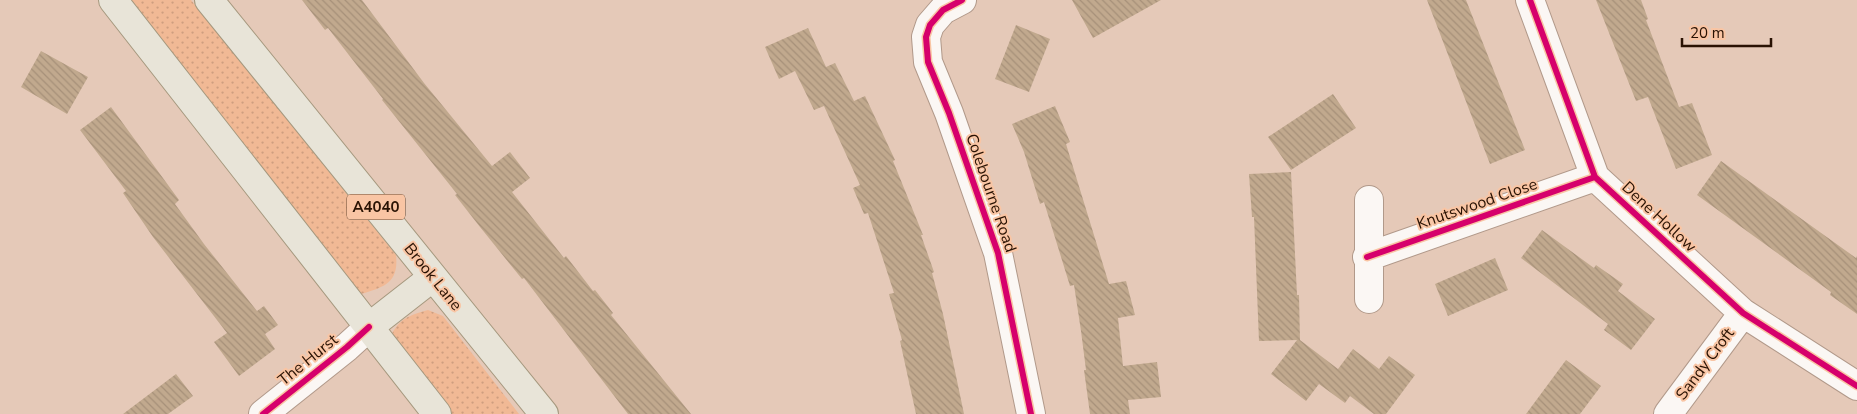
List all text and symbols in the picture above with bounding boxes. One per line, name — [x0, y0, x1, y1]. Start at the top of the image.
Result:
scale bar — [1682, 15, 1771, 47]
text: 20 m — [1690, 23, 1725, 43]
street label: Colebourne Road — [960, 131, 1022, 255]
street label: Knutswood Close — [1414, 173, 1540, 235]
street label: Dene Hollow — [1617, 177, 1702, 258]
road number: A4040 — [347, 194, 405, 220]
street label: Brook Lane — [399, 239, 467, 315]
street label: Sandy Croft — [1671, 323, 1740, 404]
street label: The Hurst — [273, 329, 343, 391]

